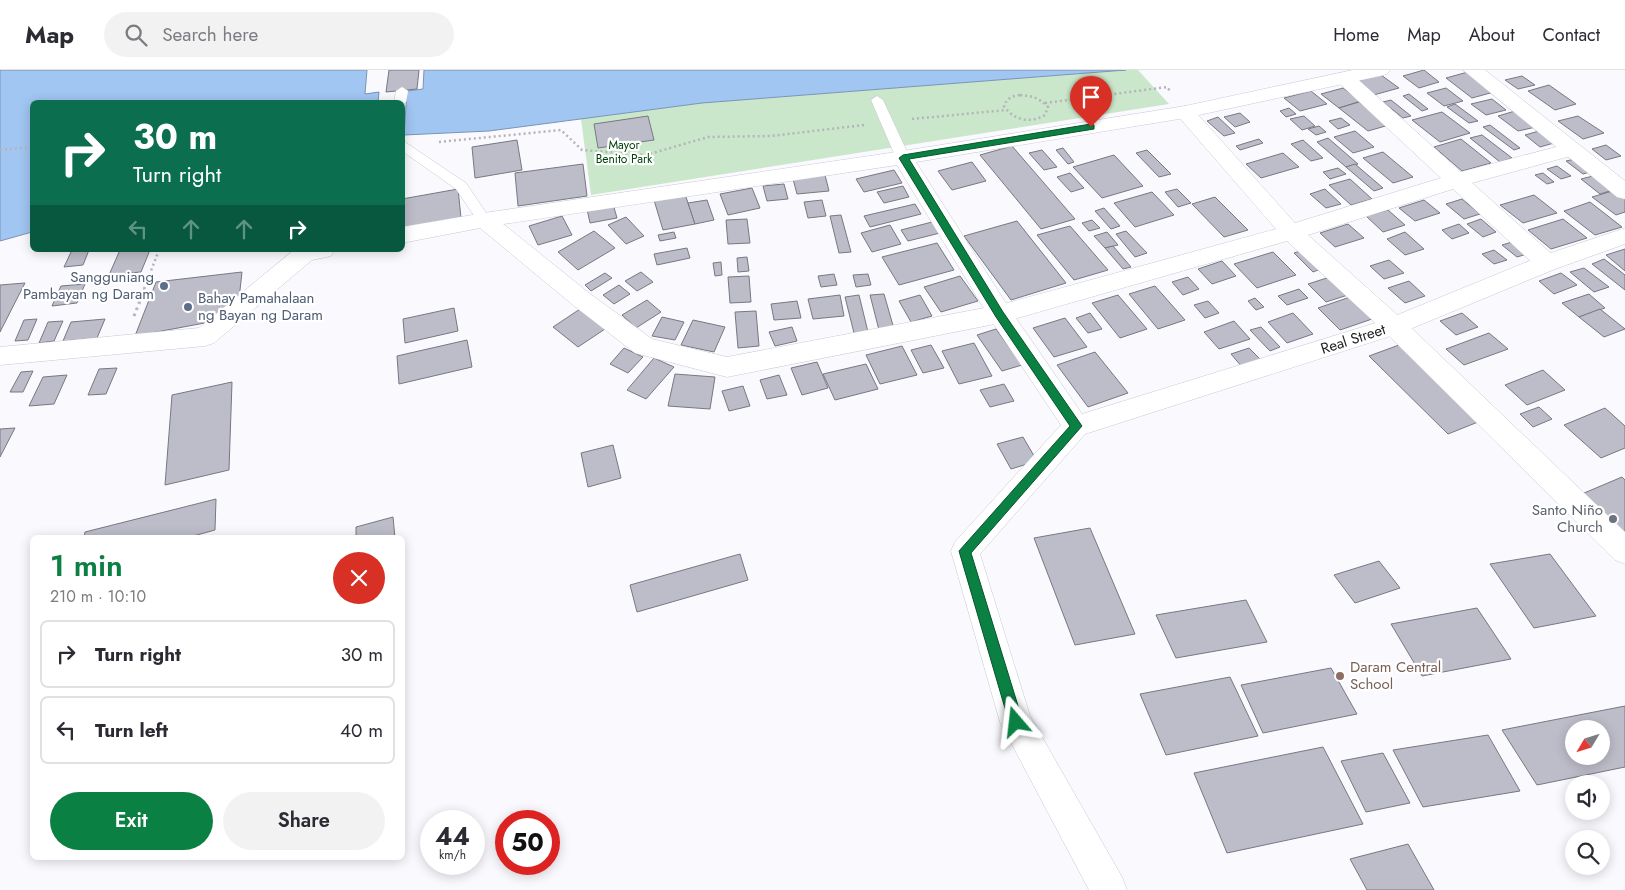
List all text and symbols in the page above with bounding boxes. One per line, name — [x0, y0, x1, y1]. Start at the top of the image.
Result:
search box — [104, 12, 454, 57]
text: Map — [25, 17, 74, 52]
icon: search — [122, 21, 150, 49]
text: Search here — [162, 21, 258, 48]
text: Home — [1333, 22, 1379, 48]
text: Map — [1407, 22, 1441, 48]
text: About — [1469, 22, 1514, 48]
text: Contact — [1542, 22, 1600, 48]
pin — [1070, 76, 1112, 127]
icon: arrive — [1077, 83, 1105, 111]
text: 30 m — [133, 112, 217, 162]
icon: right — [50, 120, 115, 185]
park label: Mayor Benito Park — [596, 136, 653, 168]
text: Turn right — [133, 158, 221, 190]
icon: left — [124, 215, 152, 243]
icon: ahead — [177, 215, 205, 243]
icon: ahead — [230, 215, 258, 243]
icon: right — [283, 215, 311, 243]
place label: Sangguniang Pambayan ng Daram — [23, 266, 154, 305]
marker: Sangguniang Pambayan ng Daram — [158, 280, 170, 292]
place label: Bahay Pamahalaan ng Bayan ng Daram — [198, 287, 323, 326]
marker: Bahay Pamahalaan ng Bayan ng Daram — [182, 301, 194, 313]
street label: Real Street — [1318, 318, 1389, 360]
place label: Santo Niño Church — [1532, 499, 1603, 538]
marker: Santo Niño Church — [1607, 513, 1619, 525]
text: 1 min — [50, 544, 123, 587]
button: close — [333, 552, 385, 604]
text: 210 m · 10:10 — [50, 585, 146, 608]
icon: right — [52, 640, 80, 668]
text: Turn right — [95, 641, 181, 668]
text: 30 m — [341, 641, 383, 668]
place label: Daram Central School — [1350, 656, 1441, 695]
marker: Daram Central School — [1334, 670, 1346, 682]
position arrow — [989, 695, 1041, 747]
icon: left — [52, 716, 80, 744]
text: Turn left — [95, 717, 168, 744]
text: 40 m — [340, 717, 383, 744]
north arrow — [1565, 720, 1610, 765]
map controls — [1565, 720, 1610, 875]
button: sound — [1565, 775, 1610, 820]
button: Exit — [50, 792, 213, 850]
button: Share — [223, 792, 385, 850]
speed limit sign: 50 — [495, 810, 560, 875]
text: 44 — [435, 818, 470, 854]
button: search — [1565, 830, 1610, 875]
text: km/h — [439, 846, 466, 864]

